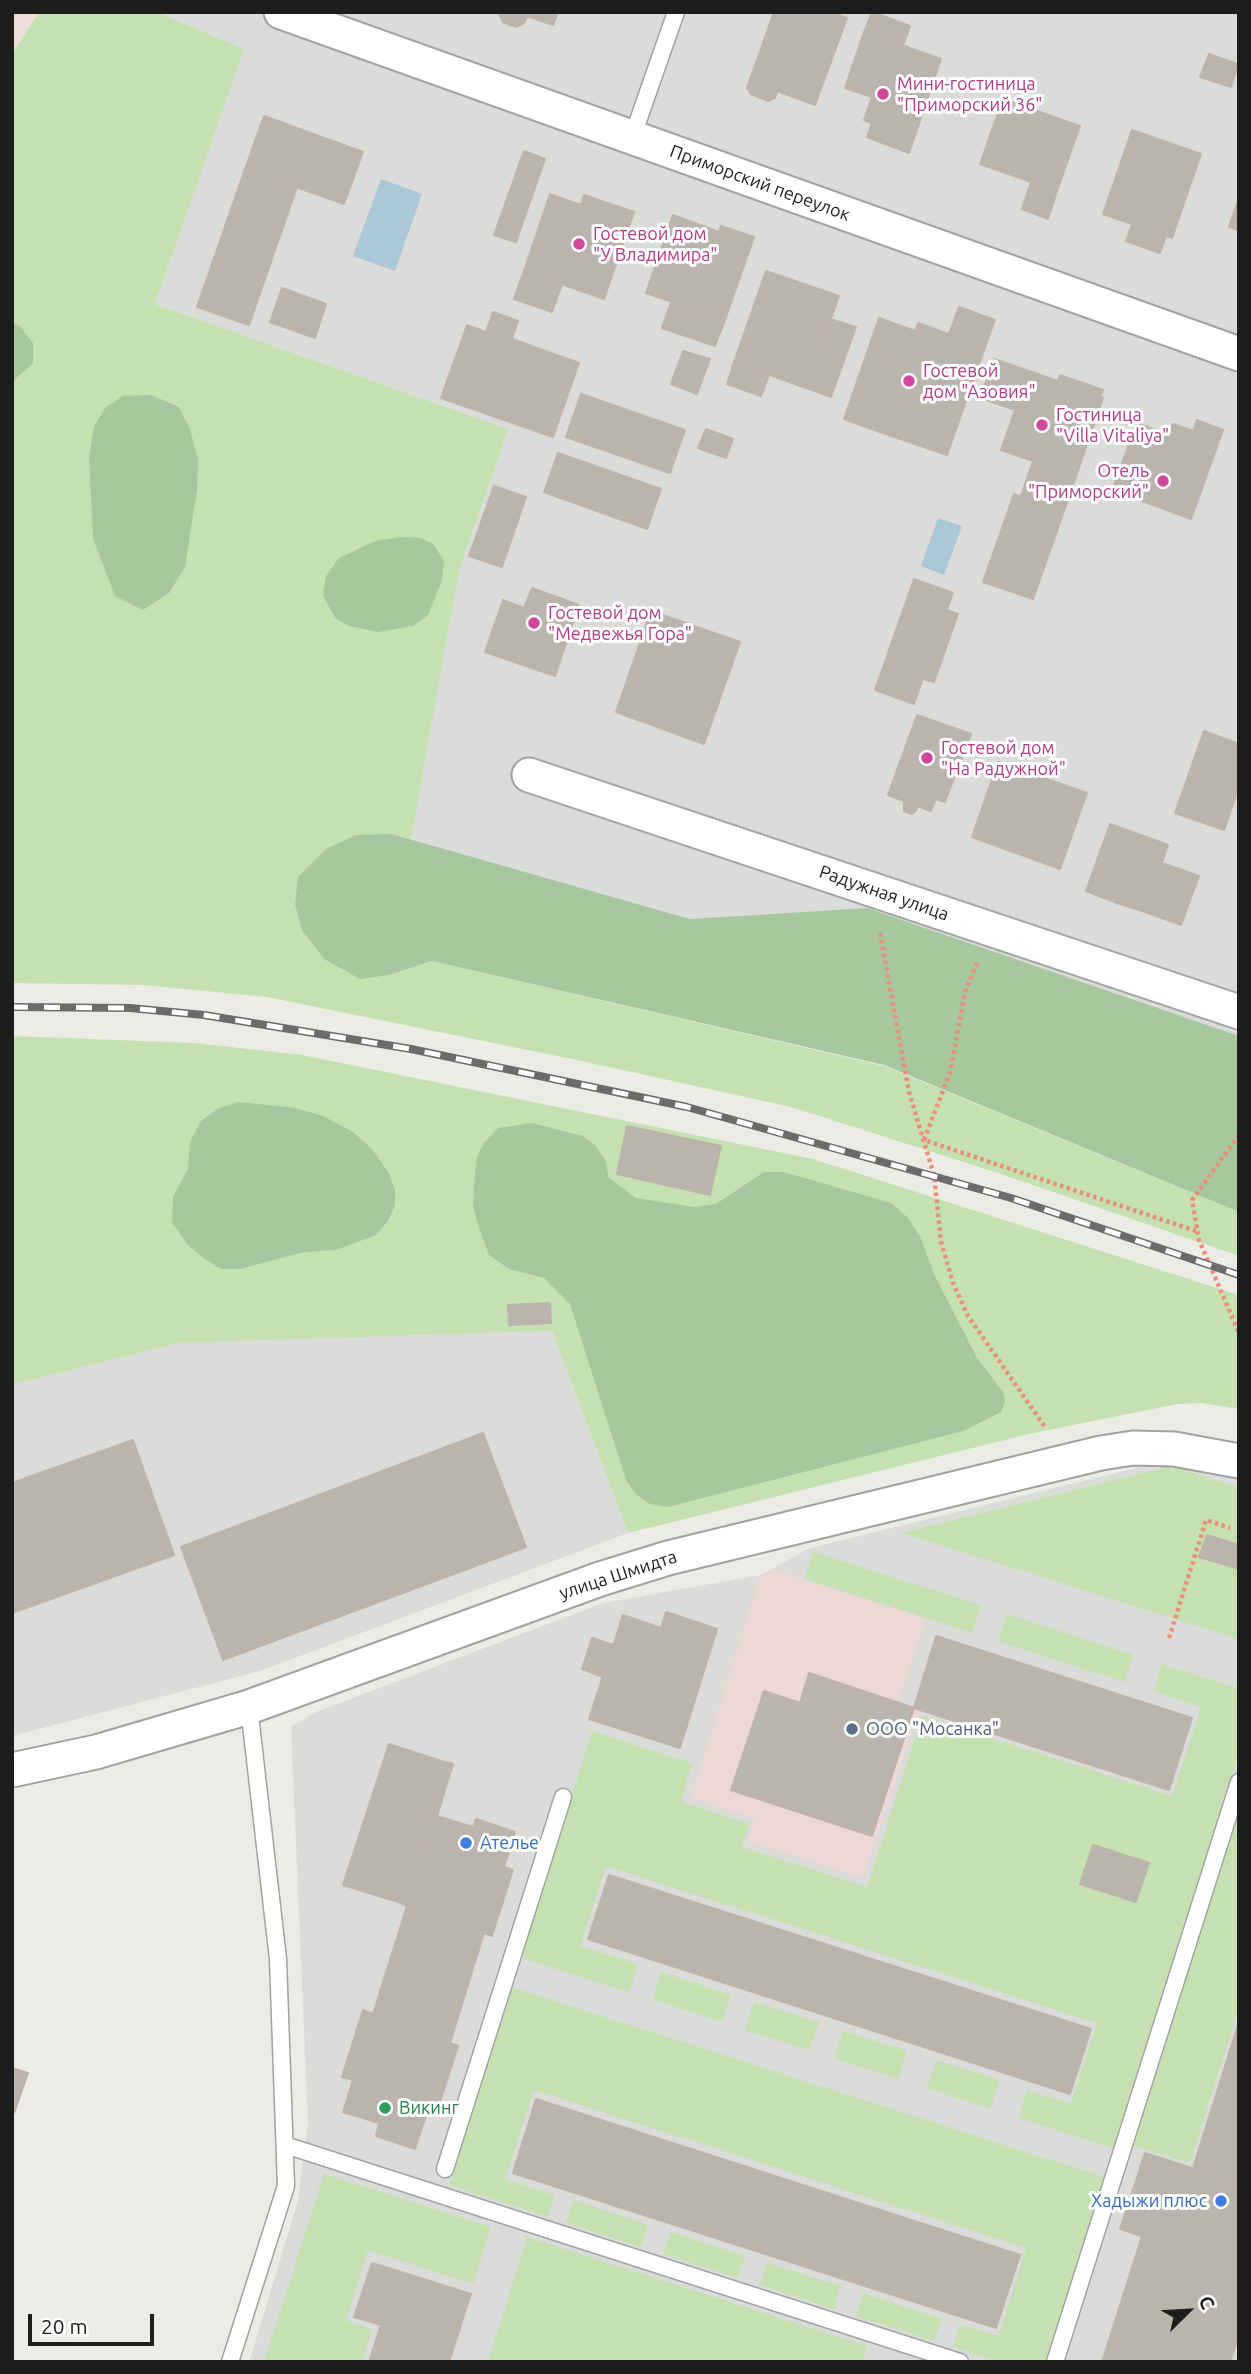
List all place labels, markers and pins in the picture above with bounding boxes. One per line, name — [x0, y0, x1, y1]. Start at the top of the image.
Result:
place label: Мини-гостиница "Приморский 36" — [897, 73, 1043, 116]
marker: Мини-гостиница "Приморский 36" — [875, 86, 891, 102]
place label: Гостевой дом "У Владимира" — [593, 223, 718, 266]
marker: Гостевой дом "У Владимира" — [571, 236, 587, 252]
place label: Гостевой дом "Азовия" — [923, 360, 1036, 402]
marker: Гостевой дом "Азовия" — [901, 373, 917, 389]
place label: Гостиница "Villa Vitaliya" — [1056, 404, 1169, 446]
marker: Гостиница "Villa Vitaliya" — [1034, 417, 1050, 433]
place label: Отель "Приморский" — [1028, 460, 1149, 503]
marker: Отель "Приморский" — [1155, 473, 1171, 489]
place label: Гостевой дом "Медвежья Гора" — [548, 602, 692, 644]
marker: Гостевой дом "Медвежья Гора" — [526, 615, 542, 631]
place label: Гостевой дом "На Радужной" — [941, 737, 1066, 780]
marker: Гостевой дом "На Радужной" — [919, 750, 935, 766]
place label: ООО "Мосанка" — [866, 1718, 999, 1740]
marker: ООО "Мосанка" — [844, 1721, 860, 1737]
place label: Ателье — [480, 1832, 539, 1854]
marker: Ателье — [458, 1835, 474, 1851]
place label: Викинг — [399, 2097, 459, 2119]
marker: Викинг — [377, 2100, 393, 2116]
place label: Хадыжи плюс — [1091, 2190, 1207, 2212]
marker: Хадыжи плюс — [1213, 2193, 1229, 2209]

